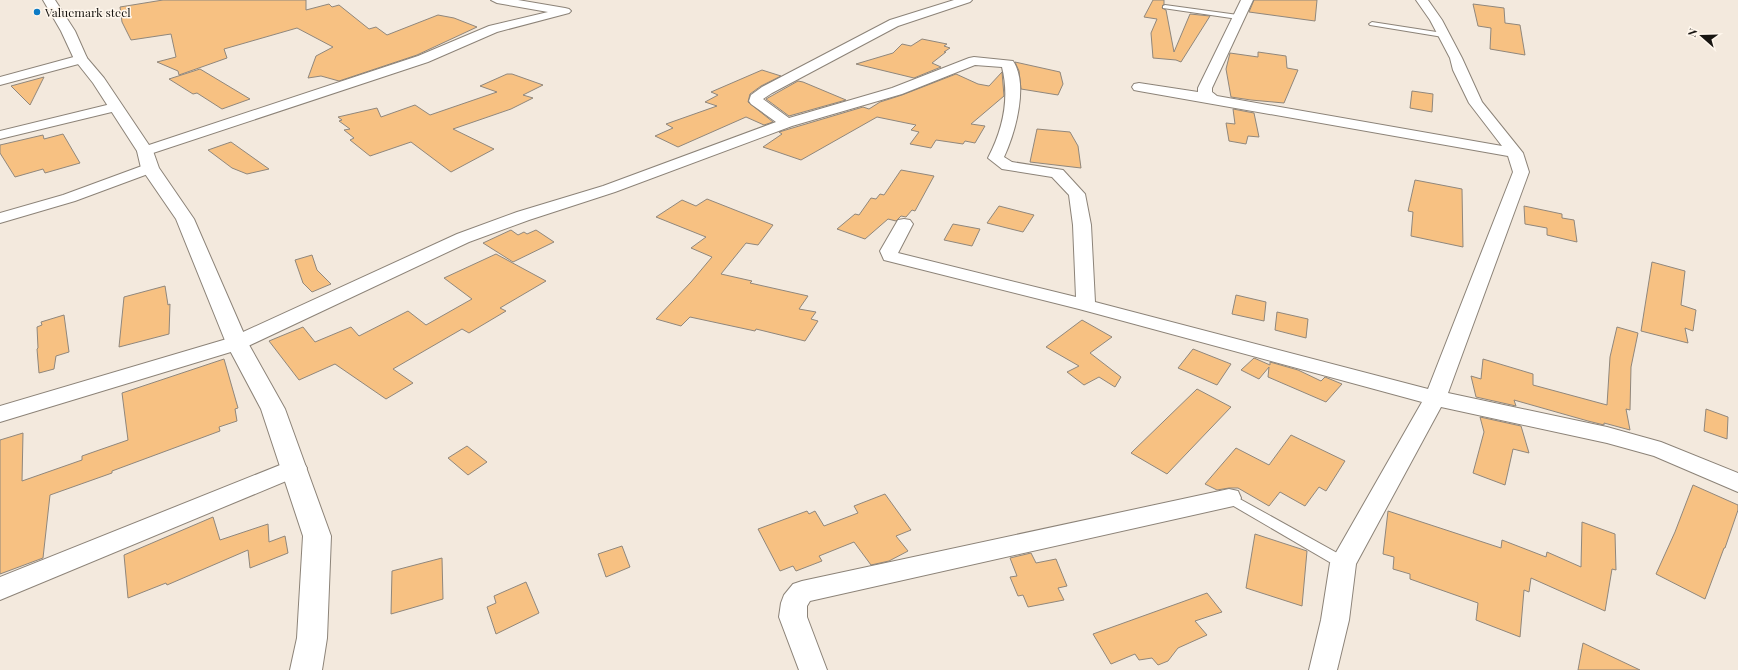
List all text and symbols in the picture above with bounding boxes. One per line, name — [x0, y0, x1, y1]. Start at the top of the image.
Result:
place label: Valuemark steel — [44, 4, 131, 20]
marker: Valuemark steel — [32, 7, 42, 17]
north arrow — [1682, 16, 1722, 56]
text: N — [1684, 26, 1701, 39]

